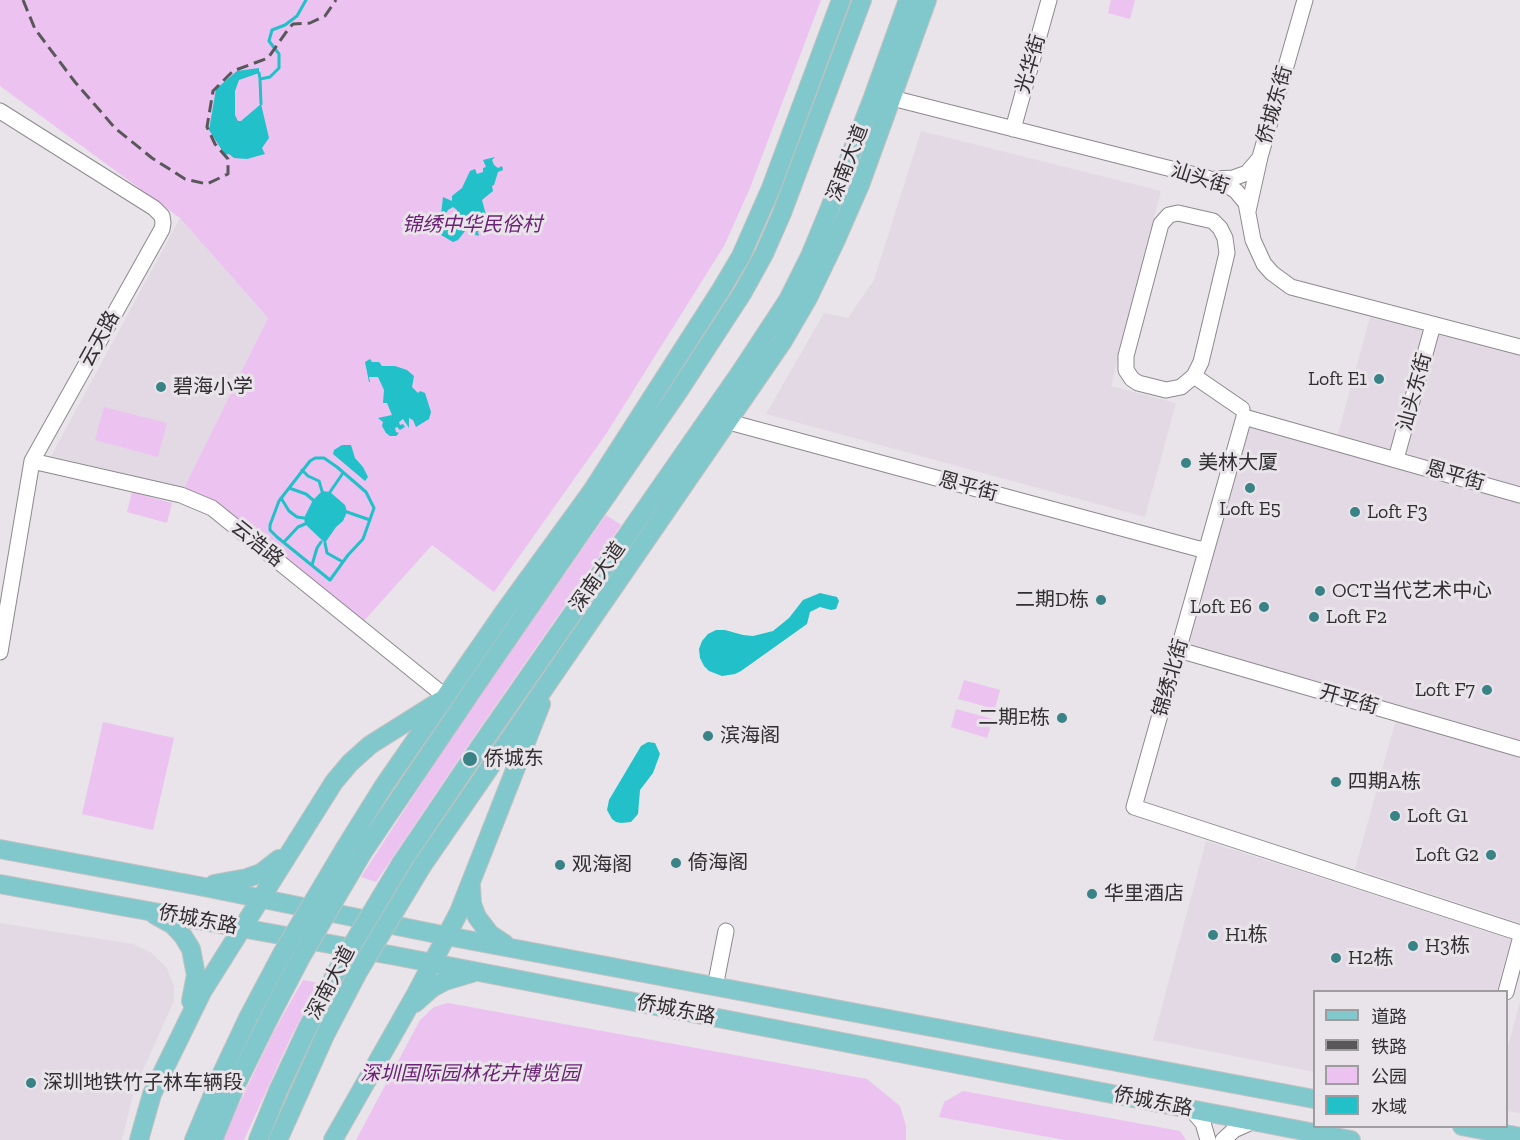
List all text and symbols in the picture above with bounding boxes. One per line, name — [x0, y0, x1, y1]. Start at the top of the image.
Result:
street label: 光华街 — [1011, 32, 1051, 96]
street label: 侨城东街 — [1252, 63, 1298, 147]
street label: 深南大道 — [822, 121, 874, 205]
street label: 汕头街 — [1168, 158, 1232, 200]
park label: 锦绣中华民俗村 — [402, 213, 542, 237]
street label: 云天路 — [75, 307, 125, 371]
street label: 汕头东街 — [1393, 350, 1437, 434]
place label: Loft E1 — [1308, 367, 1367, 391]
marker: Loft E1 — [1372, 372, 1386, 386]
place label: 碧海小学 — [173, 375, 253, 399]
marker: 碧海小学 — [154, 380, 168, 394]
place label: 美林大厦 — [1198, 451, 1278, 475]
marker: 美林大厦 — [1179, 456, 1193, 470]
street label: 恩平街 — [1423, 456, 1487, 496]
street label: 恩平街 — [936, 468, 1000, 506]
marker: Loft E5 — [1243, 481, 1257, 495]
place label: Loft E5 — [1219, 497, 1281, 521]
place label: Loft F3 — [1367, 500, 1427, 524]
marker: Loft F3 — [1348, 505, 1362, 519]
street label: 云浩路 — [226, 516, 288, 572]
street label: 深南大道 — [565, 537, 631, 617]
place label: OCT当代艺术中心 — [1332, 579, 1492, 603]
marker: OCT当代艺术中心 — [1313, 584, 1327, 598]
place label: 二期D栋 — [1015, 588, 1089, 612]
marker: 二期D栋 — [1094, 593, 1108, 607]
place label: Loft E6 — [1190, 595, 1252, 619]
marker: Loft E6 — [1257, 600, 1271, 614]
place label: Loft F2 — [1326, 605, 1387, 629]
marker: Loft F2 — [1307, 610, 1321, 624]
street label: 锦绣北街 — [1148, 636, 1194, 720]
place label: Loft F7 — [1415, 678, 1475, 702]
street label: 开平街 — [1317, 680, 1381, 720]
marker: Loft F7 — [1480, 683, 1494, 697]
place label: 二期E栋 — [978, 706, 1050, 730]
marker: 二期E栋 — [1055, 711, 1069, 725]
place label: 滨海阁 — [720, 724, 780, 748]
marker: 滨海阁 — [701, 729, 715, 743]
place label: 侨城东 — [484, 747, 544, 771]
marker: 侨城东 — [461, 750, 479, 768]
place label: 四期A栋 — [1348, 770, 1421, 794]
marker: 四期A栋 — [1329, 775, 1343, 789]
place label: Loft G1 — [1407, 804, 1468, 828]
marker: Loft G1 — [1388, 809, 1402, 823]
place label: Loft G2 — [1415, 843, 1479, 867]
marker: Loft G2 — [1484, 848, 1498, 862]
place label: 倚海阁 — [688, 851, 748, 875]
place label: 观海阁 — [572, 853, 632, 877]
marker: 倚海阁 — [669, 856, 683, 870]
marker: 观海阁 — [553, 858, 567, 872]
place label: 华里酒店 — [1104, 882, 1184, 906]
marker: 华里酒店 — [1085, 887, 1099, 901]
street label: 侨城东路 — [156, 901, 240, 939]
place label: H1栋 — [1225, 923, 1268, 947]
marker: H1栋 — [1206, 928, 1220, 942]
place label: H3栋 — [1425, 934, 1470, 958]
marker: H3栋 — [1406, 939, 1420, 953]
street label: 深南大道 — [302, 942, 360, 1024]
place label: H2栋 — [1348, 946, 1393, 970]
marker: H2栋 — [1329, 951, 1343, 965]
legend — [1313, 990, 1508, 1128]
street label: 侨城东路 — [634, 991, 718, 1029]
text: 道路 — [1371, 1006, 1407, 1028]
text: 铁路 — [1371, 1036, 1407, 1058]
park label: 深圳国际园林花卉博览园 — [360, 1062, 580, 1086]
text: 公园 — [1371, 1066, 1407, 1088]
place label: 深圳地铁竹子林车辆段 — [43, 1071, 243, 1095]
marker: 深圳地铁竹子林车辆段 — [24, 1076, 38, 1090]
street label: 侨城东路 — [1111, 1083, 1195, 1121]
text: 水域 — [1371, 1096, 1407, 1118]

